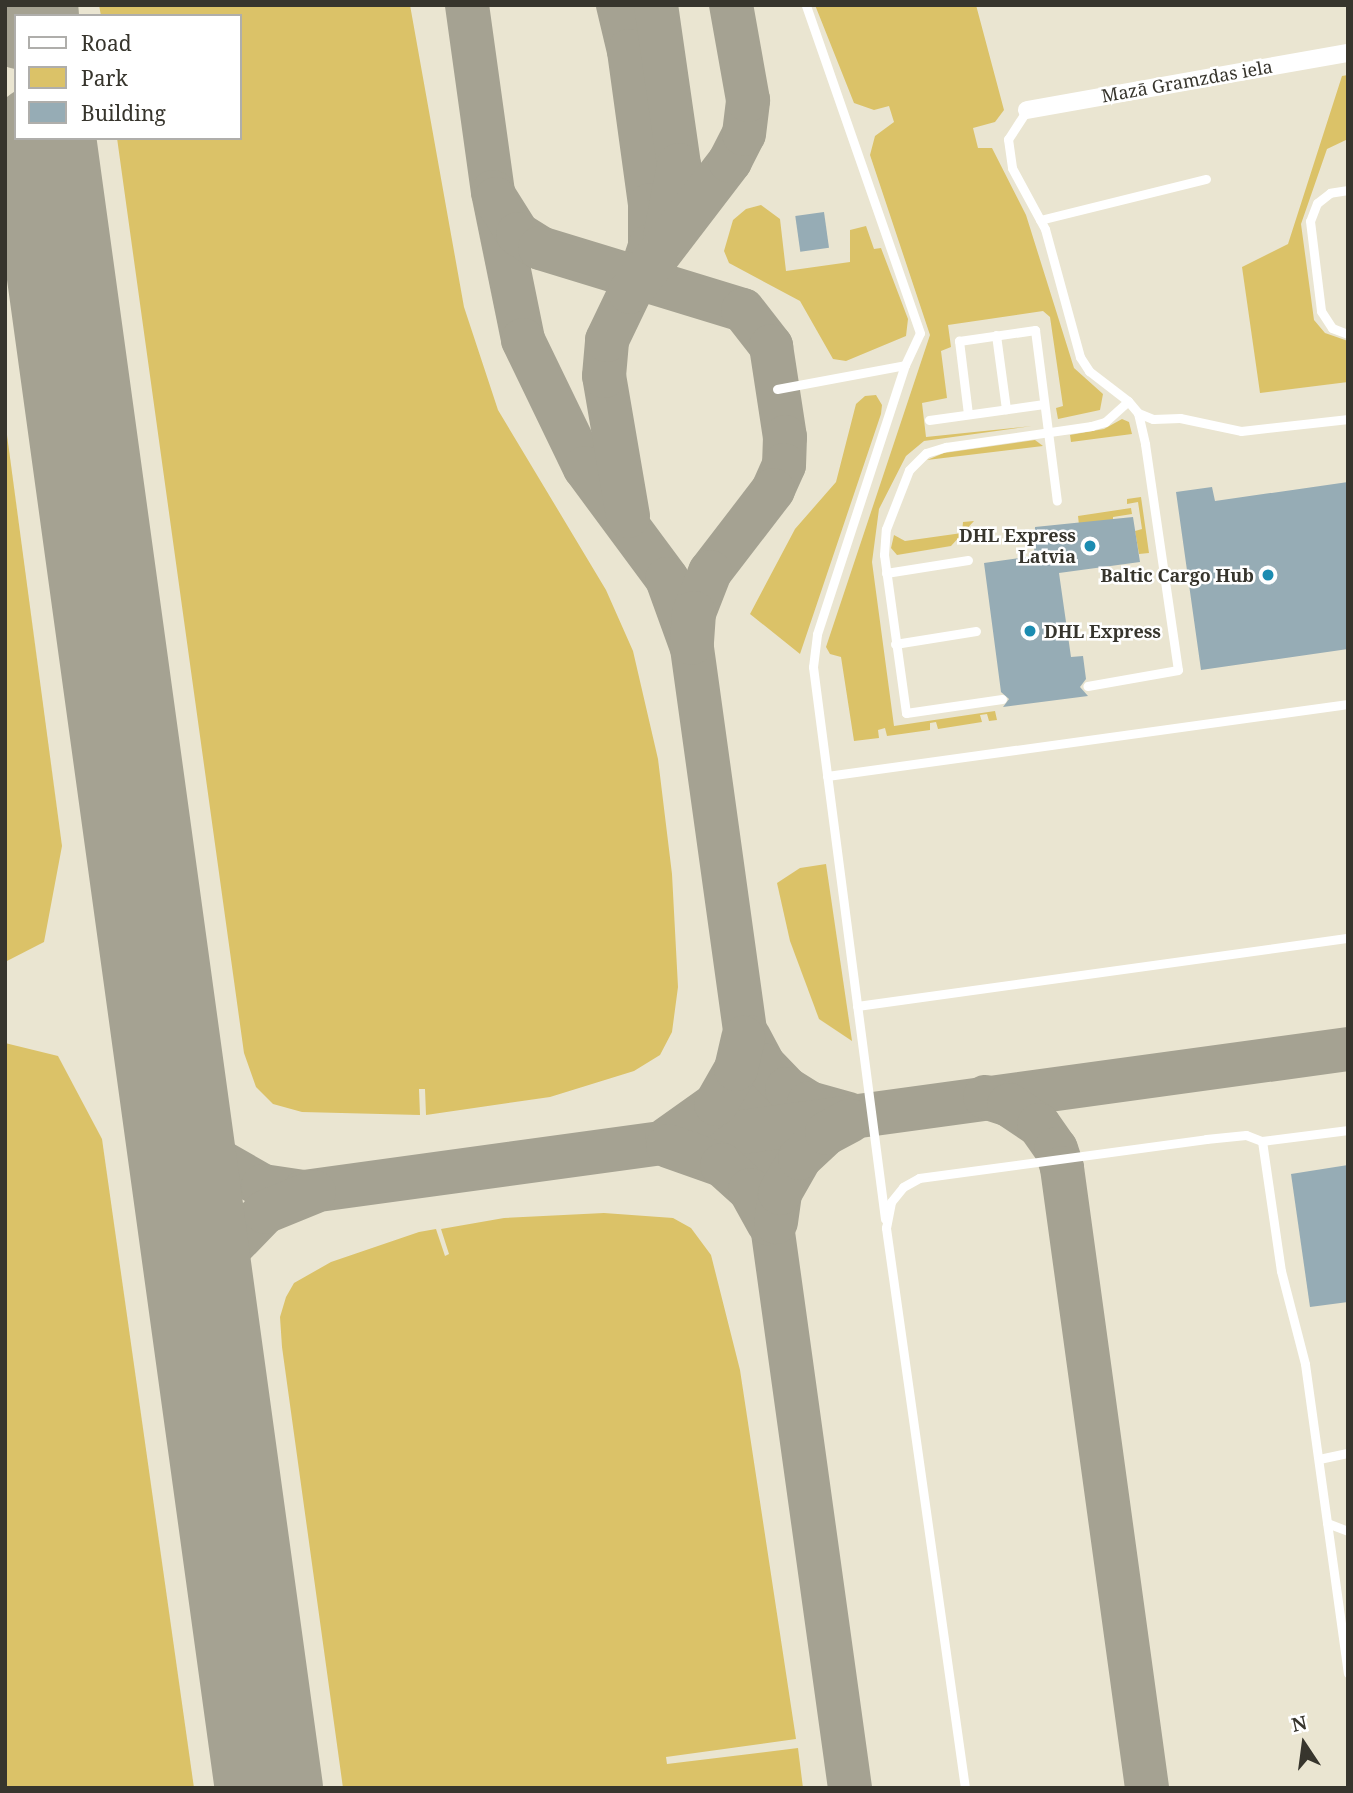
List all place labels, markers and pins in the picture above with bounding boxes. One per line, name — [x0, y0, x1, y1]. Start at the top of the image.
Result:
place label: DHL Express Latvia — [959, 525, 1076, 568]
marker: DHL Express Latvia — [1082, 538, 1098, 554]
place label: Baltic Cargo Hub — [1100, 564, 1254, 586]
marker: Baltic Cargo Hub — [1260, 567, 1276, 583]
place label: DHL Express — [1044, 620, 1161, 642]
marker: DHL Express — [1022, 623, 1038, 639]

